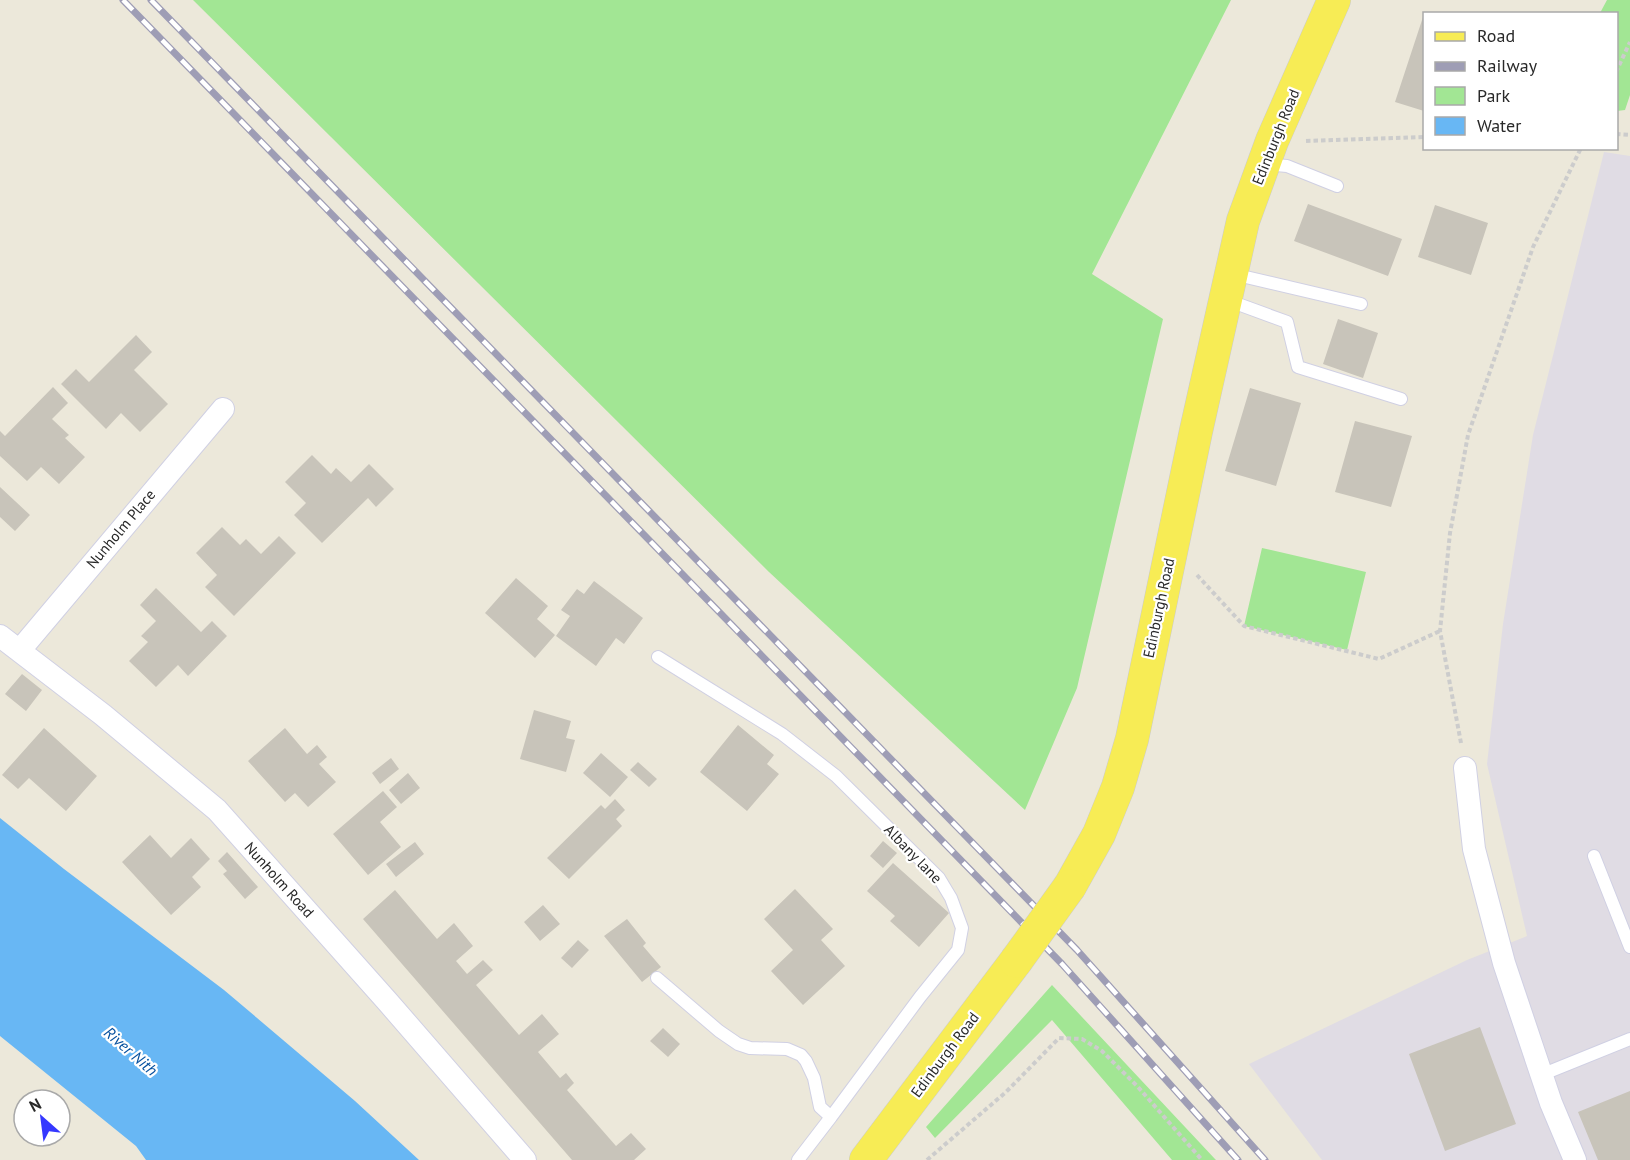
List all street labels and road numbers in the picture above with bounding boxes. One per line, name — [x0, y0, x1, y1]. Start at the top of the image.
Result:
street label: Edinburgh Road — [1248, 86, 1303, 187]
street label: Nunholm Place — [82, 485, 159, 572]
street label: Edinburgh Road — [1139, 556, 1178, 660]
street label: Albany lane — [880, 820, 946, 887]
street label: Nunholm Road — [241, 838, 318, 921]
street label: Edinburgh Road — [906, 1008, 983, 1101]

